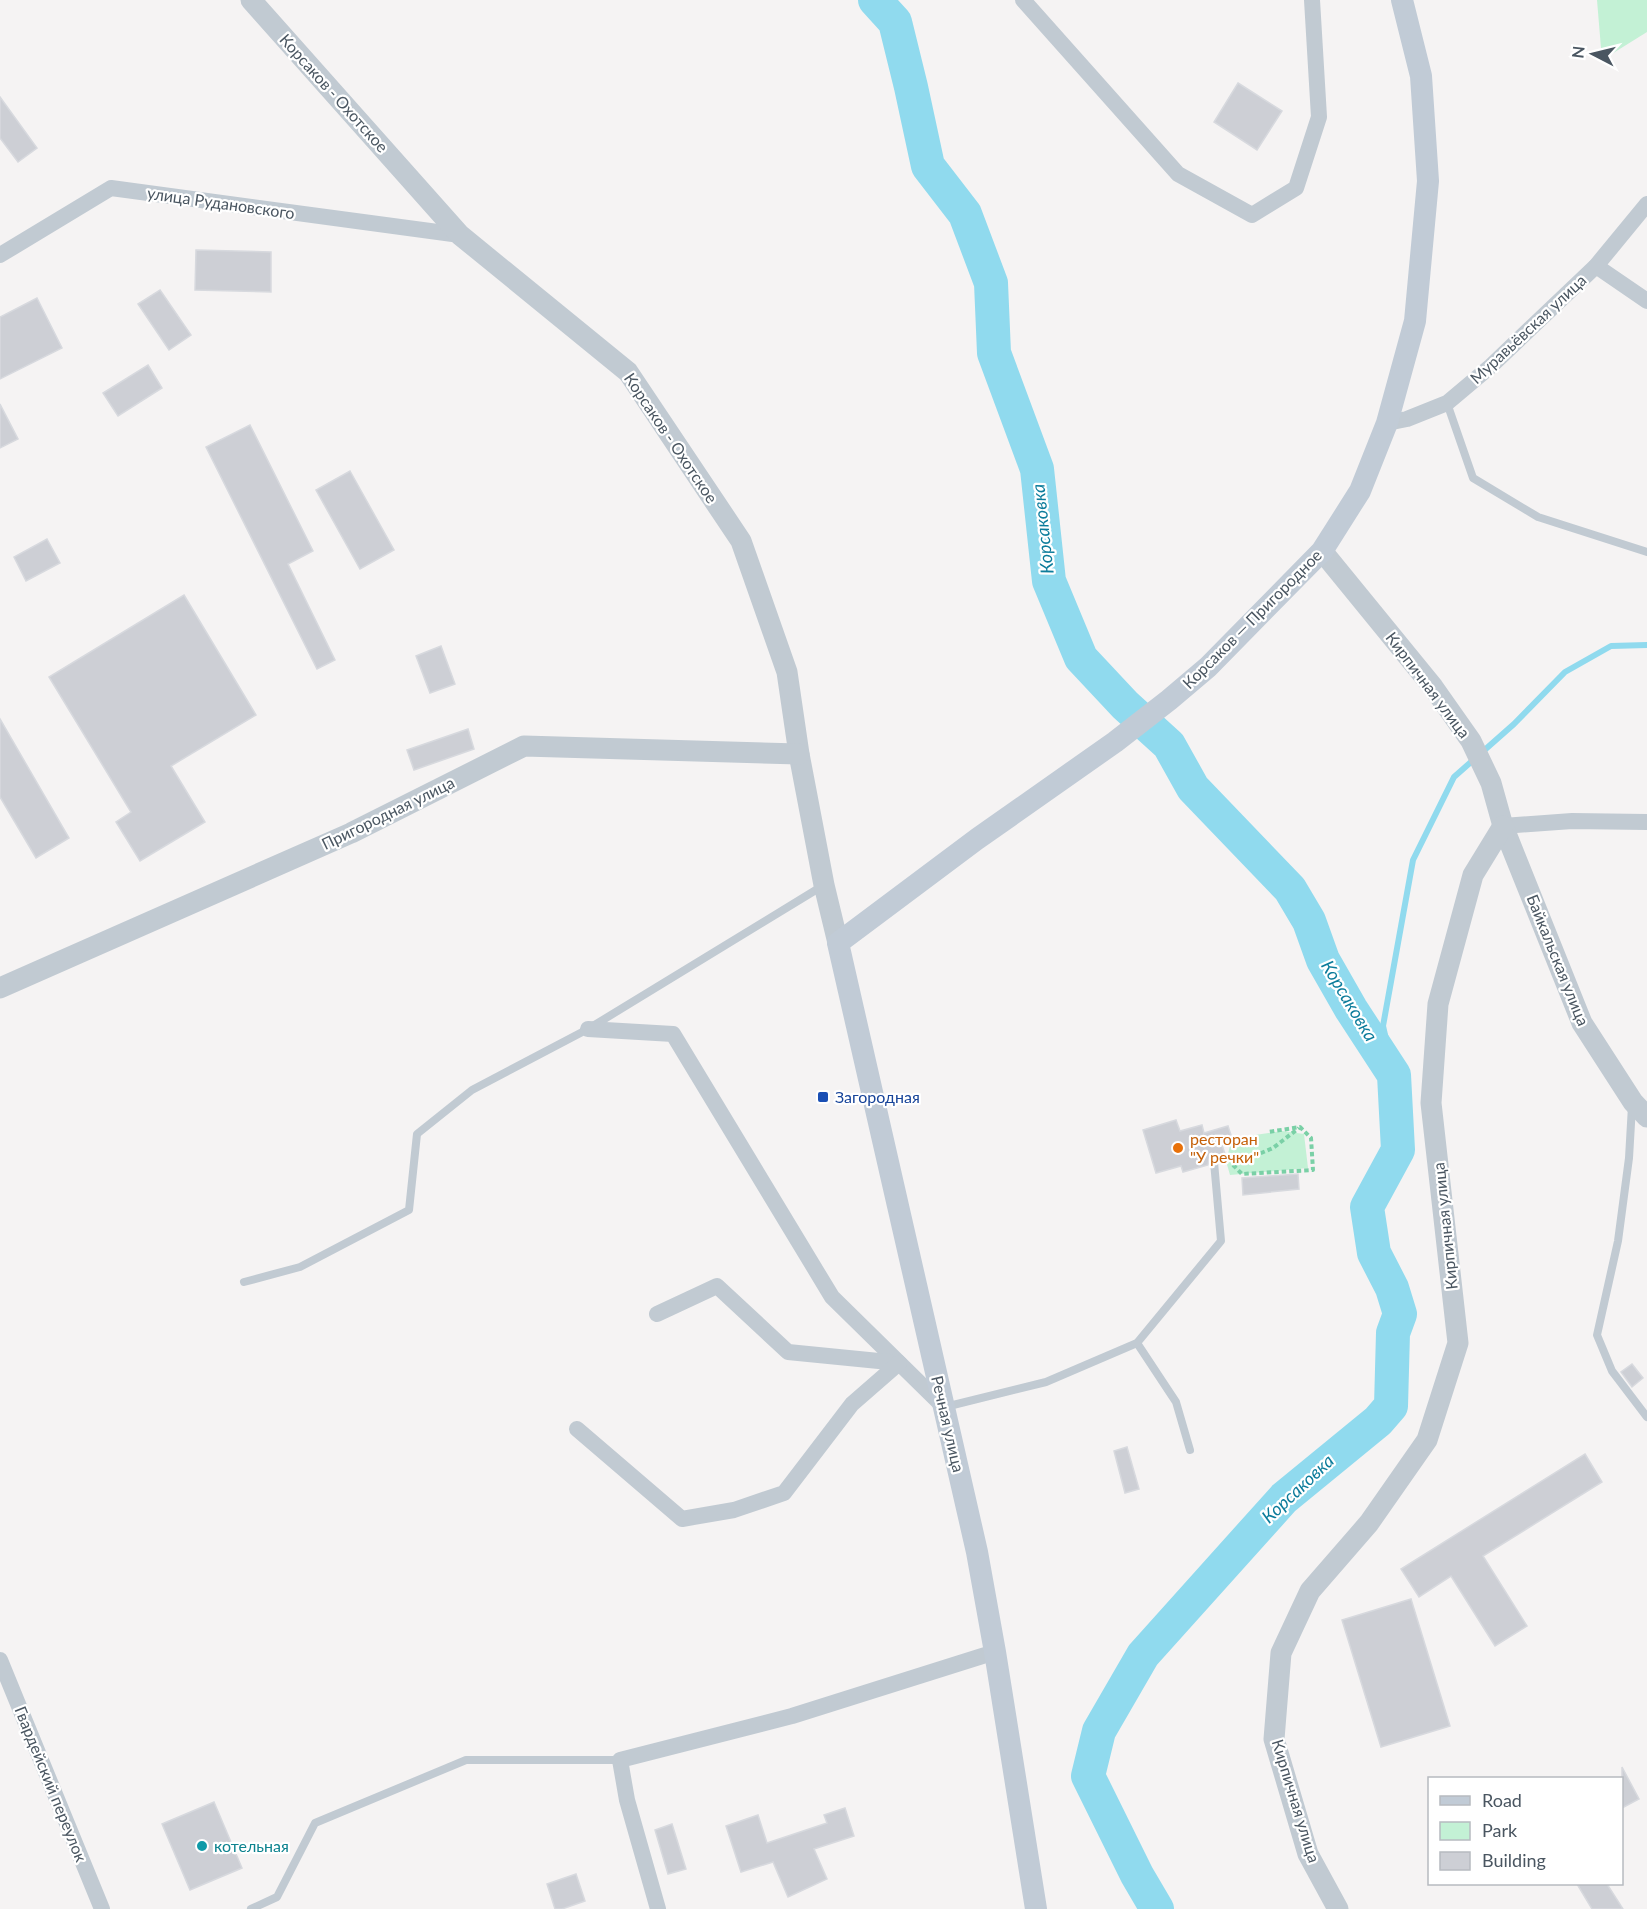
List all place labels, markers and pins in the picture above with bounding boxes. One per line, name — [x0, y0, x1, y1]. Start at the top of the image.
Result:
place label: Загородная — [835, 1087, 920, 1106]
marker: Загородная — [816, 1090, 830, 1104]
place label: ресторан "У речки" — [1190, 1129, 1259, 1166]
marker: ресторан "У речки" — [1171, 1141, 1185, 1155]
place label: котельная — [214, 1836, 289, 1855]
marker: котельная — [195, 1839, 209, 1853]

